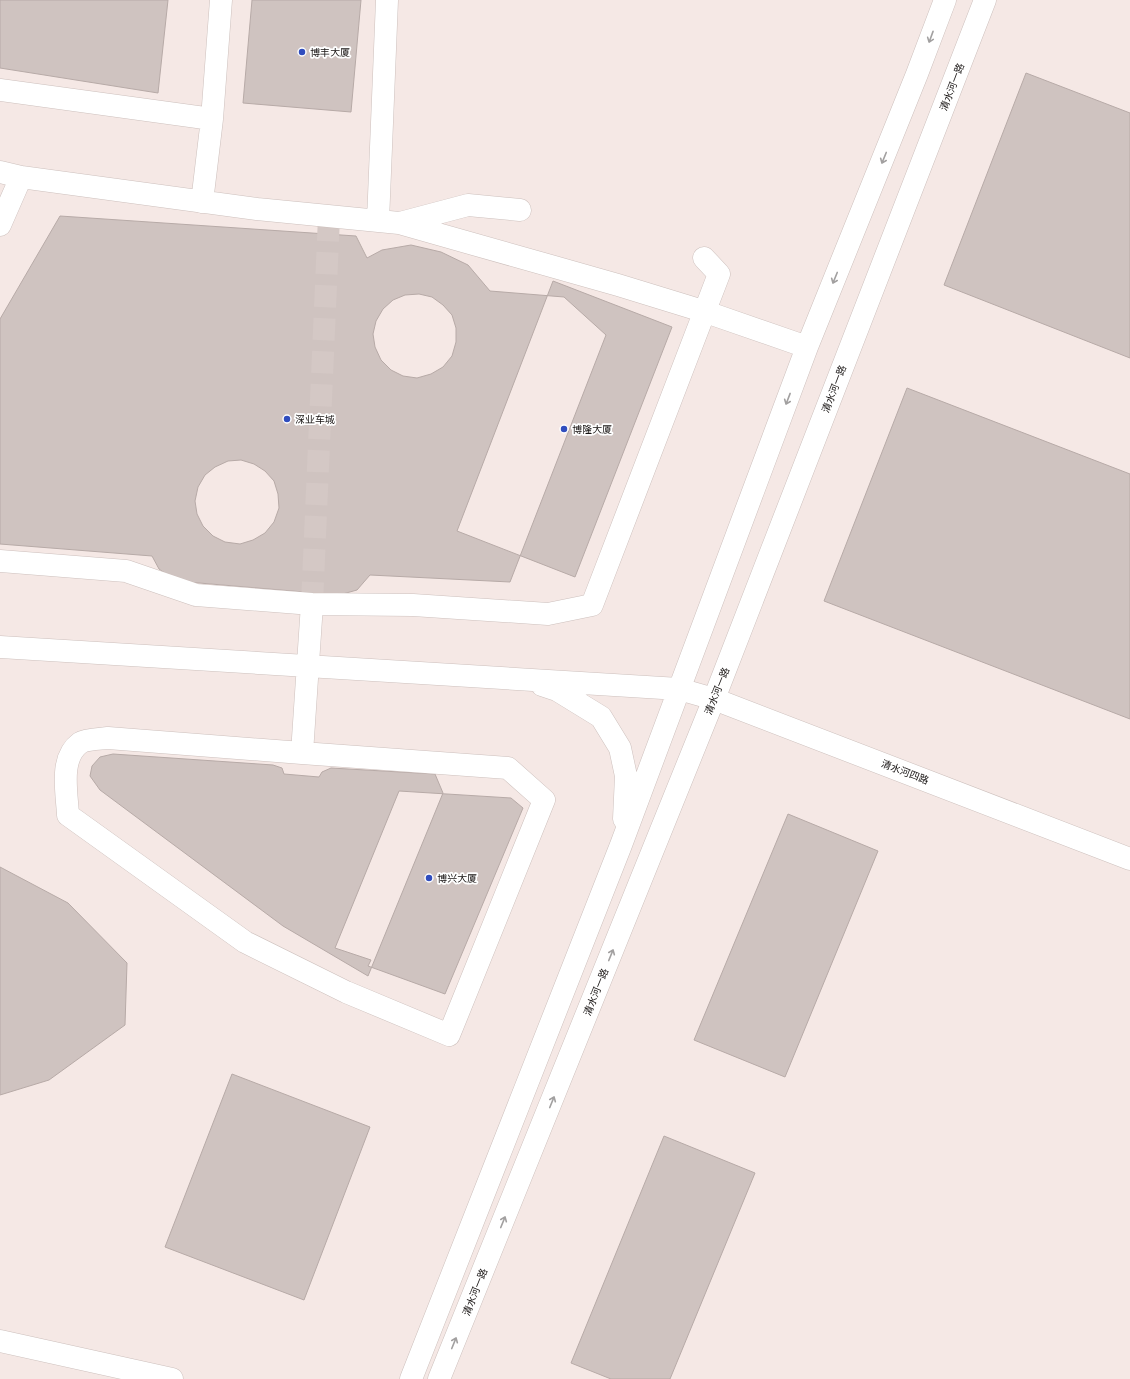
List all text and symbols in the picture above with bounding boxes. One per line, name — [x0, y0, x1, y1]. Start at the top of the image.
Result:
one-way arrow — [927, 30, 935, 42]
marker: 博丰大厦 — [297, 47, 307, 57]
place label: 博丰大厦 — [310, 47, 350, 58]
street label: 清水河一路 — [938, 62, 966, 112]
one-way arrow — [879, 151, 887, 163]
one-way arrow — [831, 272, 838, 284]
street label: 清水河一路 — [820, 364, 848, 414]
one-way arrow — [783, 393, 791, 405]
marker: 深业车城 — [282, 414, 292, 424]
place label: 深业车城 — [295, 414, 335, 425]
marker: 博隆大厦 — [559, 424, 569, 434]
place label: 博隆大厦 — [572, 424, 612, 435]
street label: 清水河一路 — [703, 666, 731, 716]
street label: 清水河四路 — [880, 758, 930, 786]
marker: 博兴大厦 — [424, 873, 434, 883]
place label: 博兴大厦 — [437, 873, 477, 884]
one-way arrow — [607, 950, 615, 962]
street label: 清水河一路 — [582, 967, 610, 1017]
one-way arrow — [548, 1096, 556, 1108]
one-way arrow — [499, 1217, 507, 1229]
street label: 清水河一路 — [461, 1267, 489, 1317]
one-way arrow — [451, 1337, 458, 1349]

